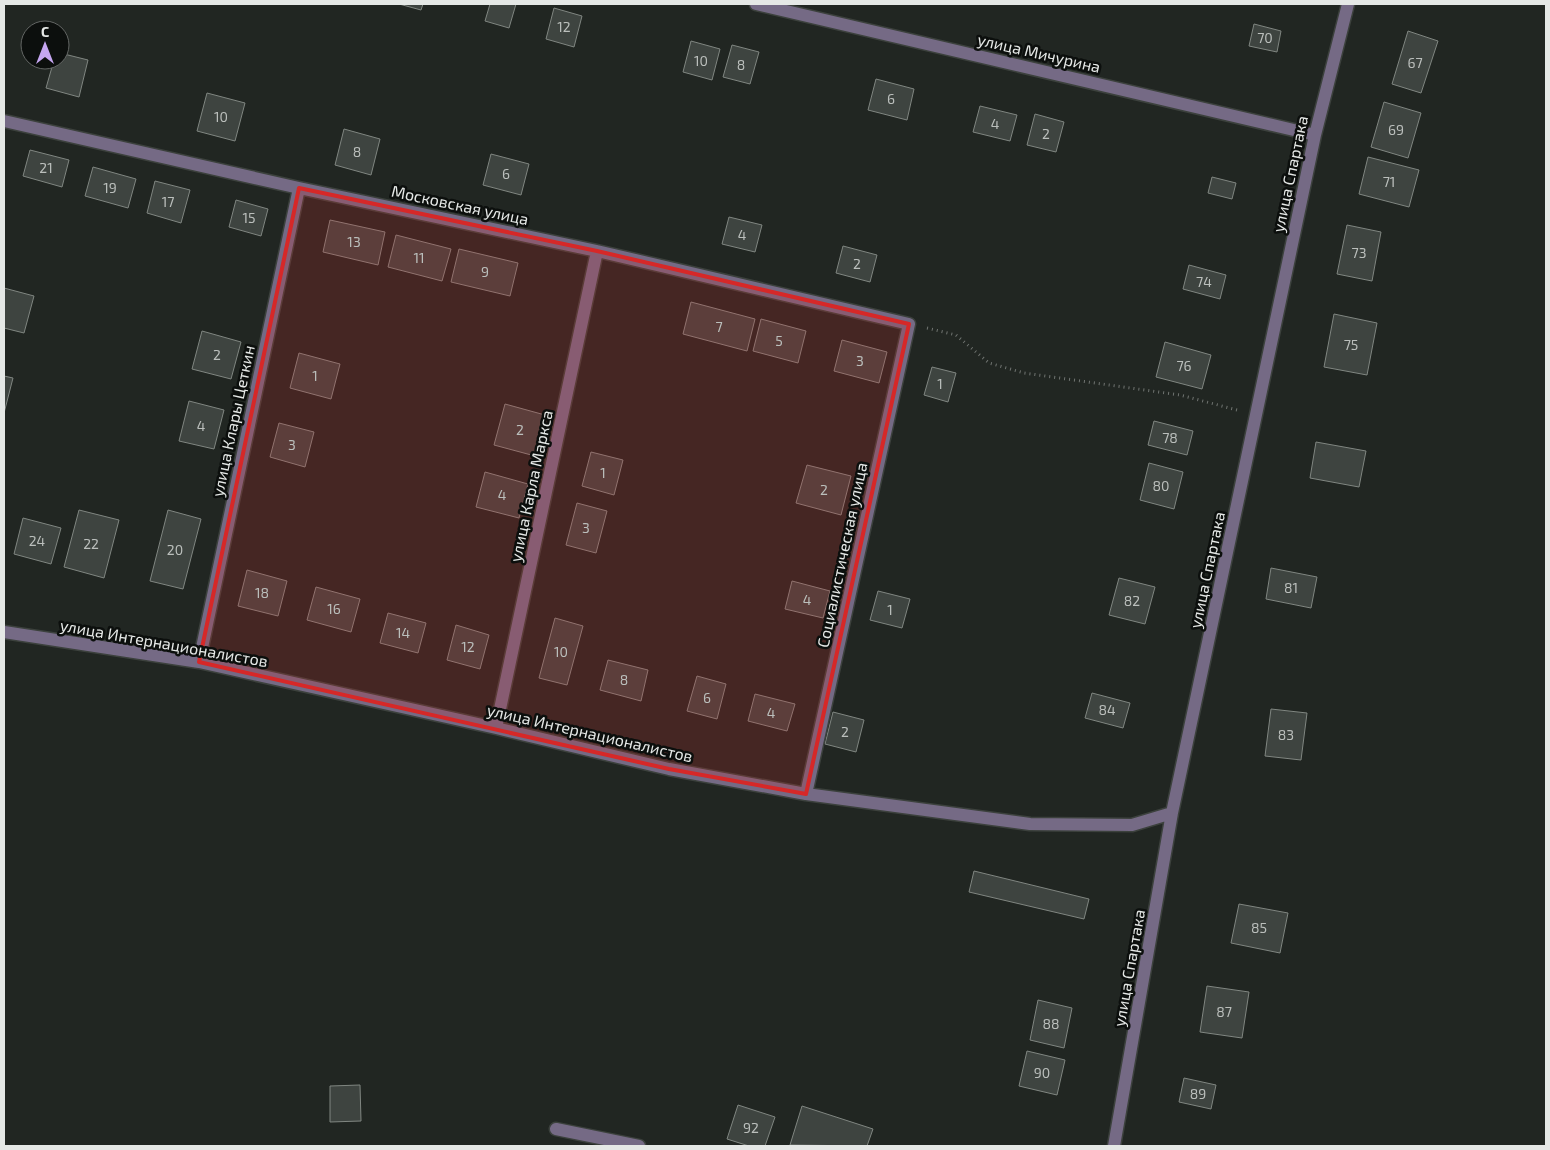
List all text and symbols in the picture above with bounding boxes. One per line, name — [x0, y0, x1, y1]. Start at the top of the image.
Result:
house number: 12 — [557, 18, 571, 35]
north arrow — [20, 20, 70, 70]
text: С — [41, 23, 49, 40]
street label: улица Мичурина — [976, 29, 1102, 77]
house number: 70 — [1257, 29, 1273, 46]
house number: 10 — [694, 52, 708, 69]
house number: 67 — [1407, 54, 1423, 71]
house number: 8 — [737, 56, 745, 73]
house number: 6 — [887, 90, 895, 107]
house number: 10 — [214, 108, 228, 125]
street label: улица Спартака — [1268, 114, 1312, 234]
house number: 4 — [991, 115, 999, 132]
house number: 69 — [1388, 121, 1404, 138]
house number: 2 — [1042, 125, 1050, 142]
house number: 8 — [353, 143, 361, 160]
house number: 21 — [39, 159, 53, 176]
house number: 6 — [502, 165, 510, 182]
house number: 71 — [1383, 173, 1395, 190]
house number: 19 — [103, 179, 117, 196]
street label: Московская улица — [390, 181, 530, 229]
house number: 17 — [162, 193, 174, 210]
house number: 15 — [242, 209, 256, 226]
house number: 4 — [738, 226, 746, 243]
house number: 13 — [347, 233, 361, 250]
house number: 73 — [1352, 244, 1366, 261]
house number: 11 — [413, 249, 425, 266]
house number: 2 — [853, 255, 861, 272]
house number: 9 — [481, 263, 489, 280]
house number: 74 — [1196, 273, 1212, 290]
house number: 7 — [715, 318, 723, 335]
house number: 5 — [775, 332, 783, 349]
house number: 75 — [1344, 336, 1358, 353]
street label: улица Клары Цеткин — [207, 343, 259, 499]
house number: 2 — [213, 346, 221, 363]
house number: 3 — [856, 352, 864, 369]
house number: 76 — [1176, 357, 1192, 374]
house number: 1 — [312, 367, 318, 384]
house number: 1 — [937, 375, 943, 392]
street label: улица Карла Маркса — [505, 408, 557, 564]
house number: 4 — [197, 417, 205, 434]
house number: 2 — [516, 421, 524, 438]
house number: 78 — [1162, 429, 1178, 446]
house number: 3 — [288, 436, 296, 453]
street label: Социалистическая улица — [813, 461, 871, 649]
house number: 1 — [600, 464, 606, 481]
house number: 80 — [1153, 477, 1169, 494]
house number: 2 — [820, 481, 828, 498]
house number: 4 — [498, 486, 506, 503]
street label: улица Спартака — [1185, 510, 1229, 630]
house number: 3 — [582, 519, 590, 536]
house number: 24 — [29, 532, 45, 549]
house number: 22 — [83, 535, 99, 552]
house number: 20 — [167, 541, 183, 558]
house number: 81 — [1284, 579, 1298, 596]
house number: 18 — [255, 584, 269, 601]
house number: 4 — [803, 591, 811, 608]
house number: 82 — [1124, 592, 1140, 609]
house number: 16 — [327, 600, 341, 617]
house number: 1 — [887, 601, 893, 618]
street label: улица Интернационалистов — [59, 615, 269, 671]
house number: 14 — [396, 624, 410, 641]
house number: 12 — [461, 638, 475, 655]
house number: 10 — [554, 643, 568, 660]
house number: 8 — [620, 671, 628, 688]
house number: 6 — [703, 689, 711, 706]
street label: улица Интернационалистов — [485, 700, 695, 766]
house number: 84 — [1098, 701, 1116, 718]
house number: 4 — [767, 704, 775, 721]
house number: 2 — [841, 723, 849, 740]
house number: 83 — [1278, 726, 1294, 743]
street label: улица Спартака — [1109, 908, 1149, 1028]
house number: 85 — [1251, 919, 1267, 936]
house number: 87 — [1216, 1003, 1232, 1020]
house number: 88 — [1043, 1015, 1060, 1032]
house number: 90 — [1034, 1064, 1050, 1081]
house number: 89 — [1190, 1085, 1206, 1102]
house number: 92 — [743, 1119, 759, 1136]

